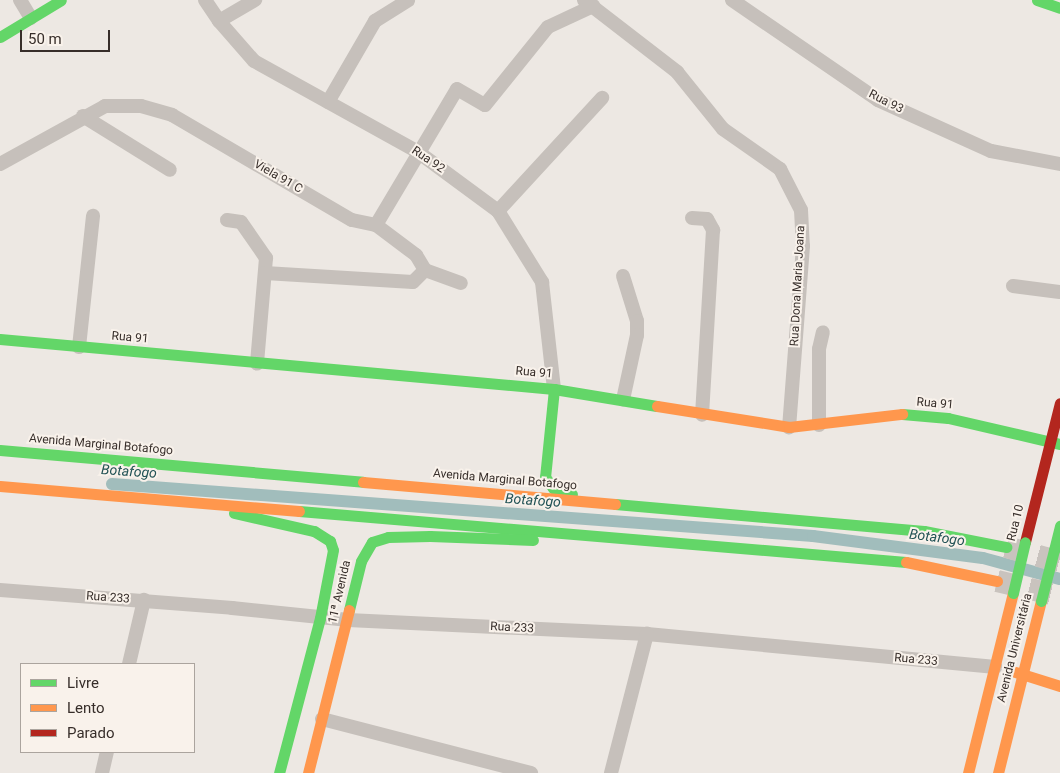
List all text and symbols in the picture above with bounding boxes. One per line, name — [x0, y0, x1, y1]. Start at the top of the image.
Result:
scale bar — [22, 20, 112, 52]
text: 50 m — [28, 30, 62, 48]
street label: Rua 93 — [866, 87, 906, 117]
street label: Rua 92 — [409, 144, 447, 176]
street label: Viela 91 C — [251, 157, 305, 197]
street label: Rua Dona Maria Joana — [788, 225, 808, 347]
street label: Rua 91 — [111, 329, 149, 347]
street label: Rua 91 — [515, 364, 553, 382]
street label: Rua 91 — [916, 395, 954, 413]
street label: Avenida Marginal Botafogo — [28, 432, 174, 458]
water label: Botafogo — [101, 461, 157, 481]
street label: Avenida Marginal Botafogo — [432, 467, 578, 493]
water label: Botafogo — [505, 490, 561, 510]
street label: Rua 10 — [1005, 503, 1027, 543]
water label: Botafogo — [908, 525, 966, 549]
street label: 11ª Avenida — [326, 559, 354, 625]
street label: Rua 233 — [86, 589, 130, 607]
street label: Avenida Universitária — [994, 592, 1036, 704]
street label: Rua 233 — [490, 620, 534, 636]
street label: Rua 233 — [894, 651, 938, 669]
legend — [20, 663, 195, 753]
text: Livre — [67, 674, 99, 692]
text: Lento — [67, 699, 105, 717]
text: Parado — [67, 724, 115, 742]

